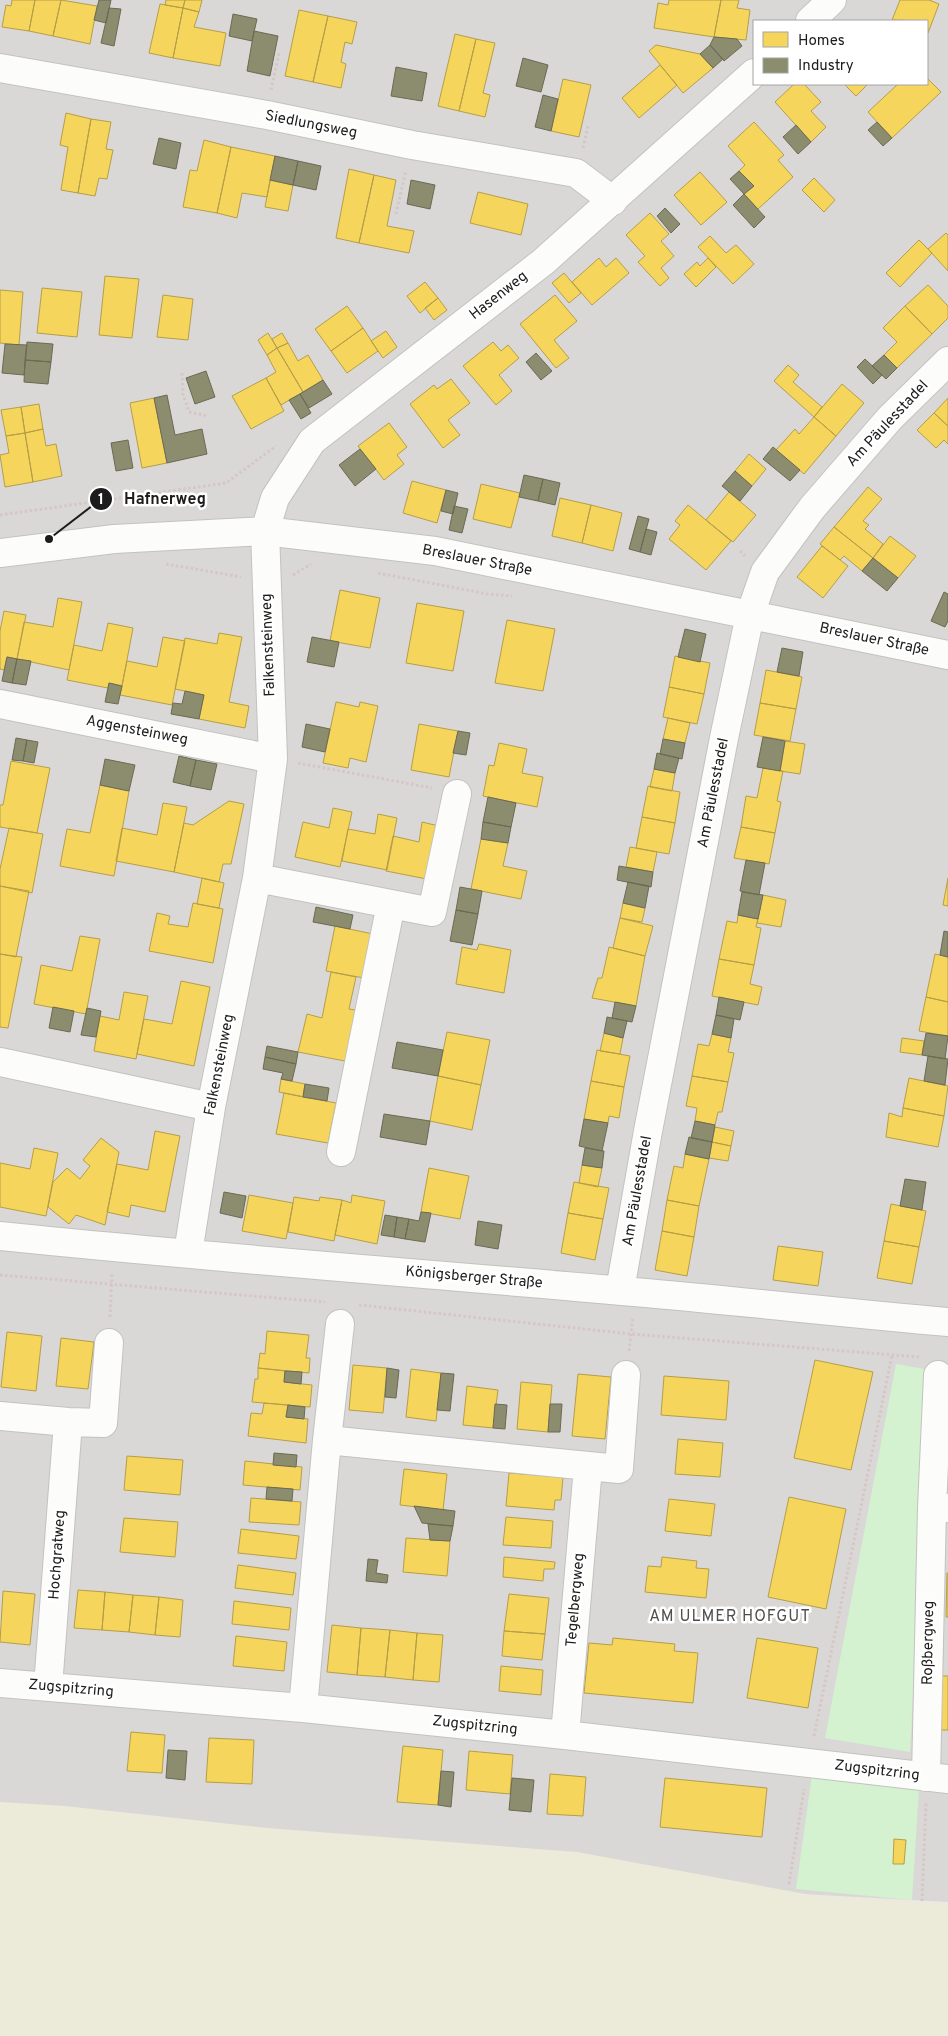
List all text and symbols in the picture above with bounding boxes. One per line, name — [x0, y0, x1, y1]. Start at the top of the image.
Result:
legend — [753, 20, 928, 85]
text: Homes — [798, 32, 845, 51]
text: Industry — [798, 57, 854, 76]
street label: Siedlungsweg — [263, 107, 359, 143]
street label: Hasenweg — [466, 267, 532, 325]
street label: Am Päulesstadel — [843, 377, 933, 471]
callout: Hafnerweg — [89, 483, 216, 514]
text: Hafnerweg — [124, 490, 206, 510]
text: 1 — [98, 491, 104, 510]
street label: Breslauer Straße — [420, 541, 534, 581]
street label: Falkensteinweg — [258, 593, 280, 697]
street label: Breslauer Straße — [817, 619, 931, 661]
street label: Aggensteinweg — [84, 712, 190, 750]
street label: Am Päulesstadel — [694, 736, 734, 850]
street label: Falkensteinweg — [201, 1013, 239, 1117]
street label: Am Päulesstadel — [619, 1134, 657, 1248]
street label: Königsberger Straße — [405, 1263, 543, 1293]
street label: Hochgratweg — [45, 1510, 71, 1600]
street label: Tegelbergweg — [562, 1552, 590, 1648]
street label: Roßbergweg — [919, 1601, 939, 1685]
district label: AM ULMER HOFGUT — [649, 1607, 811, 1627]
street label: Zugspitzring — [28, 1676, 114, 1702]
street label: Zugspitzring — [431, 1712, 519, 1740]
street label: Zugspitzring — [833, 1756, 921, 1786]

